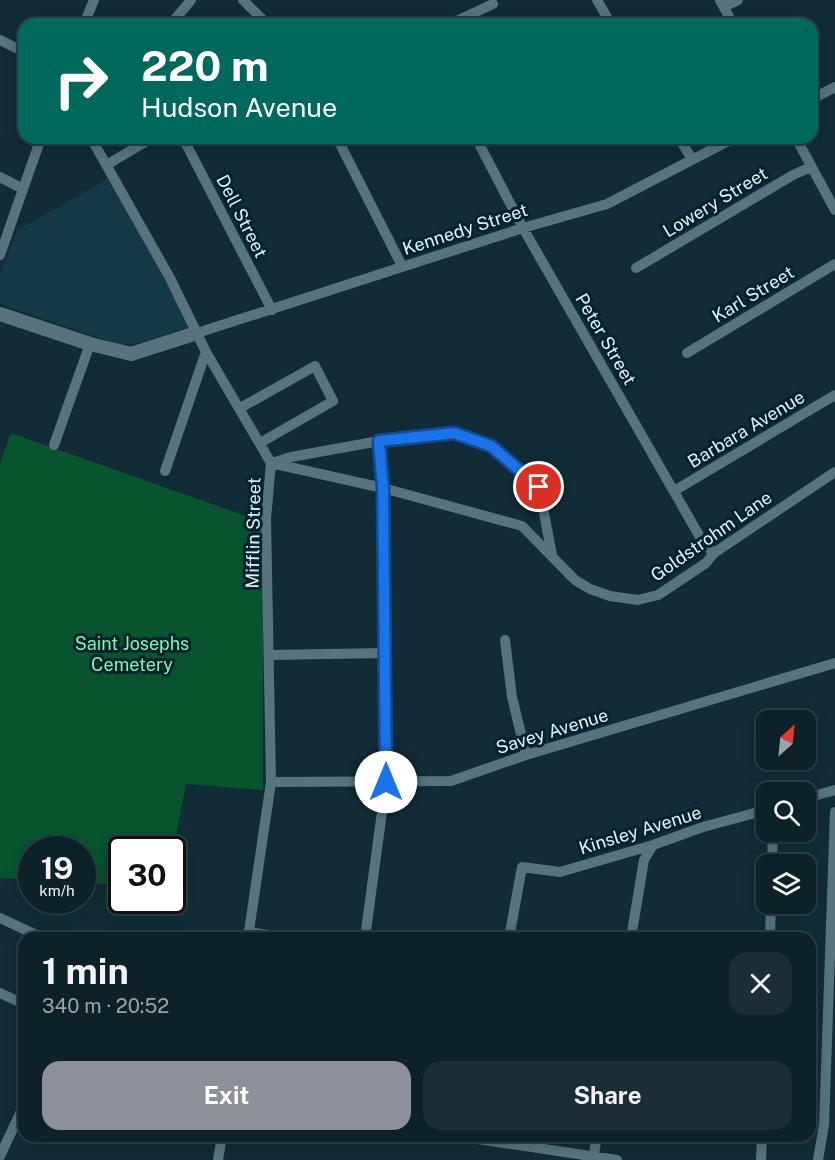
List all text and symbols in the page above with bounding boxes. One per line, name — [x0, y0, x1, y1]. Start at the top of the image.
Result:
text: 220 m — [141, 41, 269, 90]
icon: right — [42, 42, 120, 120]
text: Hudson Avenue — [141, 91, 337, 123]
street label: Lowery Street — [659, 163, 771, 241]
street label: Dell Street — [212, 171, 272, 261]
street label: Kennedy Street — [400, 199, 530, 259]
street label: Karl Street — [708, 261, 798, 327]
street label: Peter Street — [571, 290, 641, 388]
street label: Barbara Avenue — [684, 386, 808, 472]
pin — [513, 461, 564, 512]
icon: arrive — [522, 470, 555, 503]
street label: Mifflin Street — [242, 477, 264, 589]
street label: Goldstrohm Lane — [646, 486, 776, 586]
park label: Saint Josephs Cemetery — [75, 633, 189, 675]
street label: Savey Avenue — [493, 704, 611, 758]
north arrow — [756, 710, 816, 770]
map controls — [756, 710, 816, 914]
position arrow — [354, 750, 418, 814]
button: search — [756, 782, 816, 842]
street label: Kinsley Avenue — [576, 801, 704, 859]
speed limit sign: 30 — [108, 836, 186, 914]
text: 19 — [41, 850, 73, 886]
button: layers — [756, 854, 816, 914]
text: km/h — [39, 882, 75, 899]
text: 1 min — [42, 950, 129, 992]
button: close — [729, 952, 792, 1015]
text: 340 m · 20:52 — [42, 994, 169, 1018]
button: Exit — [42, 1061, 411, 1130]
button: Share — [423, 1061, 792, 1130]

